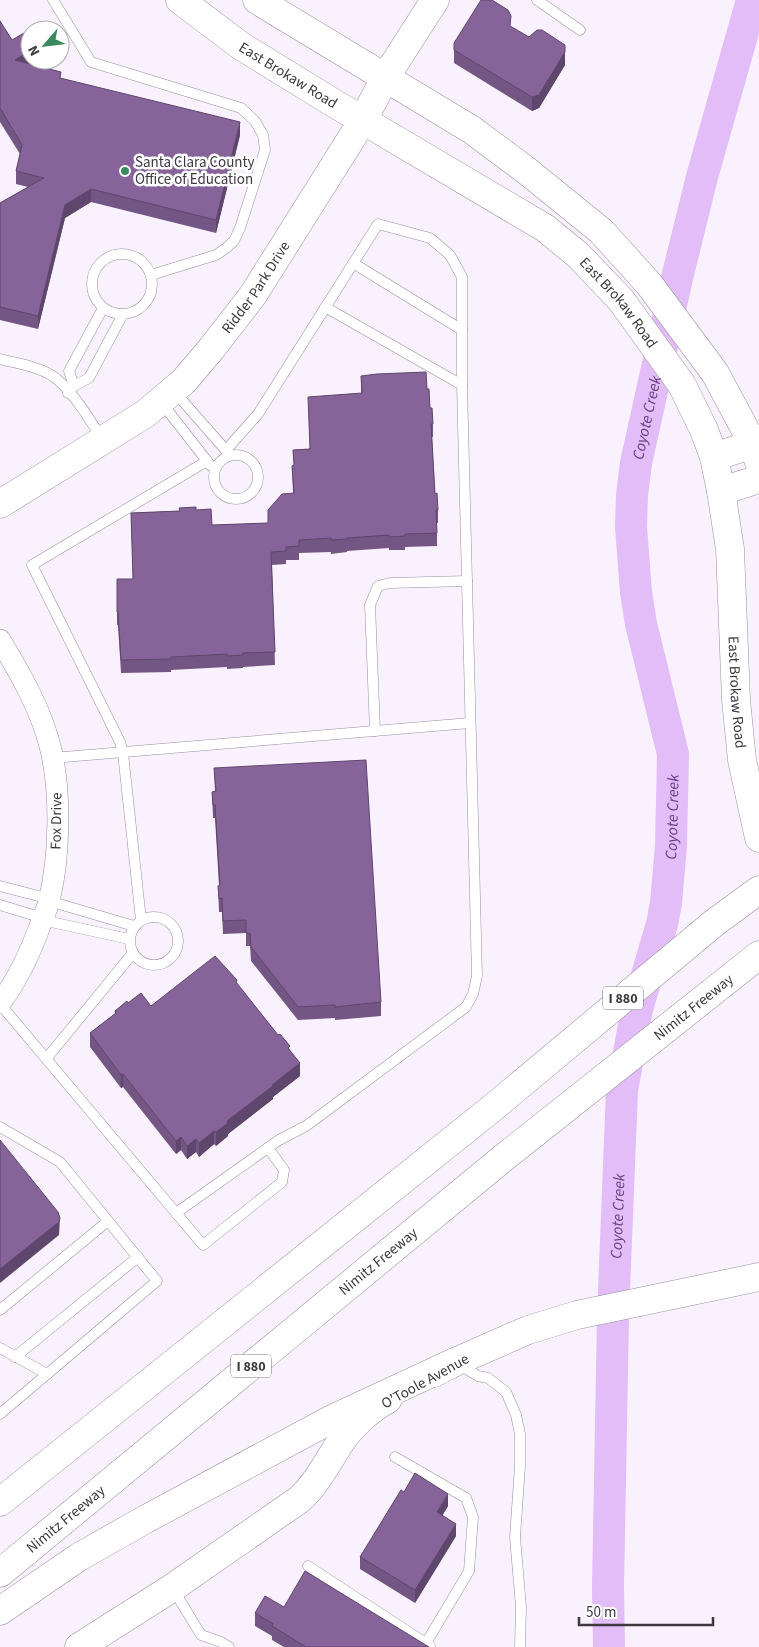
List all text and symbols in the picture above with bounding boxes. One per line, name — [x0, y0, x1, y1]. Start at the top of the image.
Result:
north arrow — [20, 20, 70, 70]
street label: East Brokaw Road — [235, 37, 341, 114]
text: N — [23, 42, 45, 59]
place label: Santa Clara County Office of Education — [135, 152, 255, 190]
marker: Santa Clara County Office of Education — [119, 165, 131, 177]
street label: Ridder Park Drive — [217, 237, 295, 338]
street label: East Brokaw Road — [574, 253, 662, 352]
water label: Coyote Creek — [627, 374, 667, 462]
street label: East Brokaw Road — [722, 636, 751, 749]
water label: Coyote Creek — [660, 774, 685, 860]
street label: Fox Drive — [46, 792, 67, 850]
street label: Nimitz Freeway — [649, 969, 738, 1046]
road number: I 880 — [603, 986, 643, 1010]
water label: Coyote Creek — [605, 1173, 631, 1259]
street label: Nimitz Freeway — [334, 1223, 422, 1300]
street label: O’Toole Avenue — [378, 1349, 473, 1414]
road number: I 880 — [231, 1354, 271, 1378]
street label: Nimitz Freeway — [22, 1481, 110, 1558]
scale bar — [579, 1594, 713, 1626]
text: 50 m — [586, 1602, 616, 1623]

